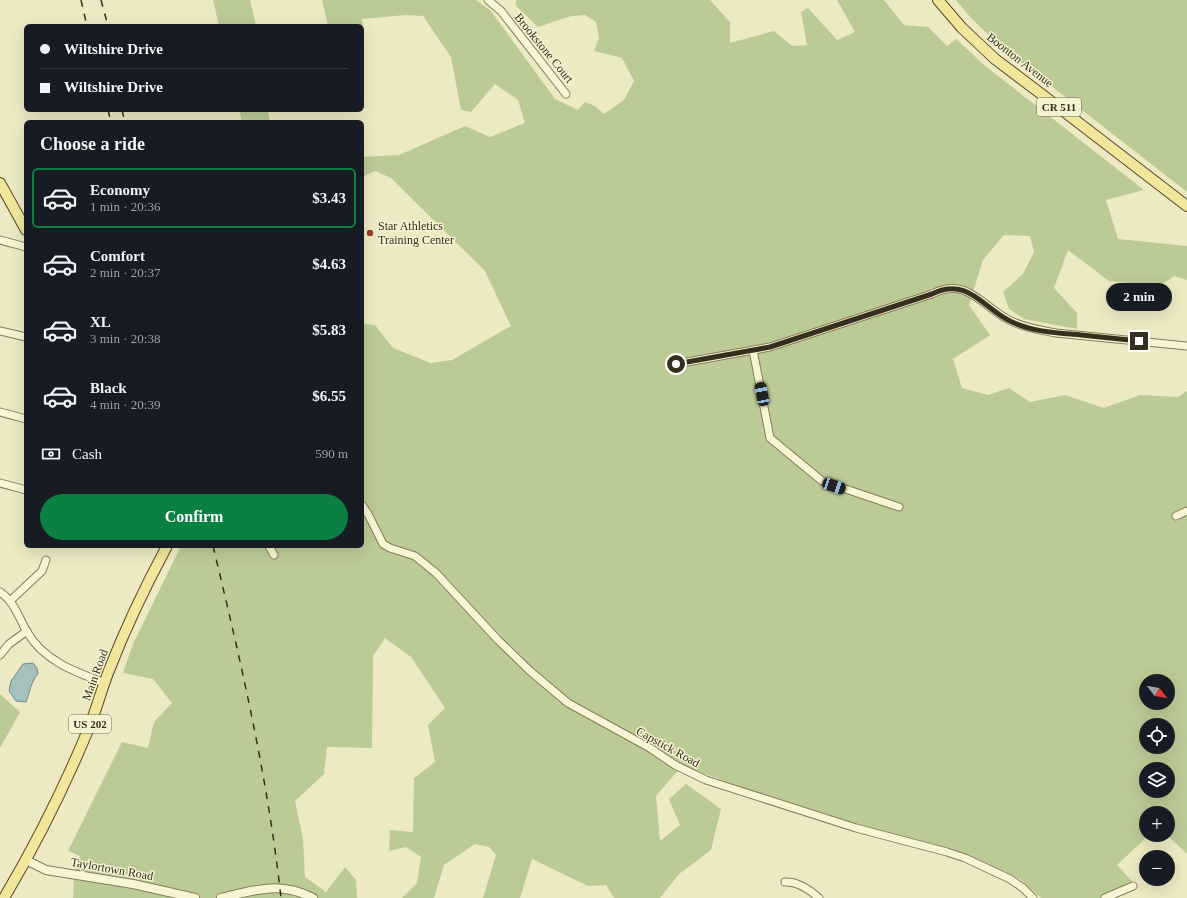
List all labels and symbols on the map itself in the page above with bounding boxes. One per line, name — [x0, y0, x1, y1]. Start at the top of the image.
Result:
street label: Brookstone Court — [512, 10, 577, 86]
street label: Boonton Avenue — [984, 30, 1056, 90]
road number: CR 511 — [1037, 98, 1081, 116]
place label: Star Athletics Training Center — [378, 219, 454, 247]
marker: Star Athletics Training Center — [365, 228, 375, 238]
callout: 2 min — [1106, 283, 1172, 311]
route end — [1130, 332, 1148, 350]
route start — [667, 355, 685, 373]
car — [754, 381, 770, 407]
car — [821, 476, 847, 496]
street label: Main Road — [79, 647, 111, 703]
north arrow — [1139, 674, 1175, 710]
road number: US 202 — [69, 715, 111, 733]
street label: Capstick Road — [634, 724, 702, 770]
street label: Taylortown Road — [70, 855, 154, 883]

